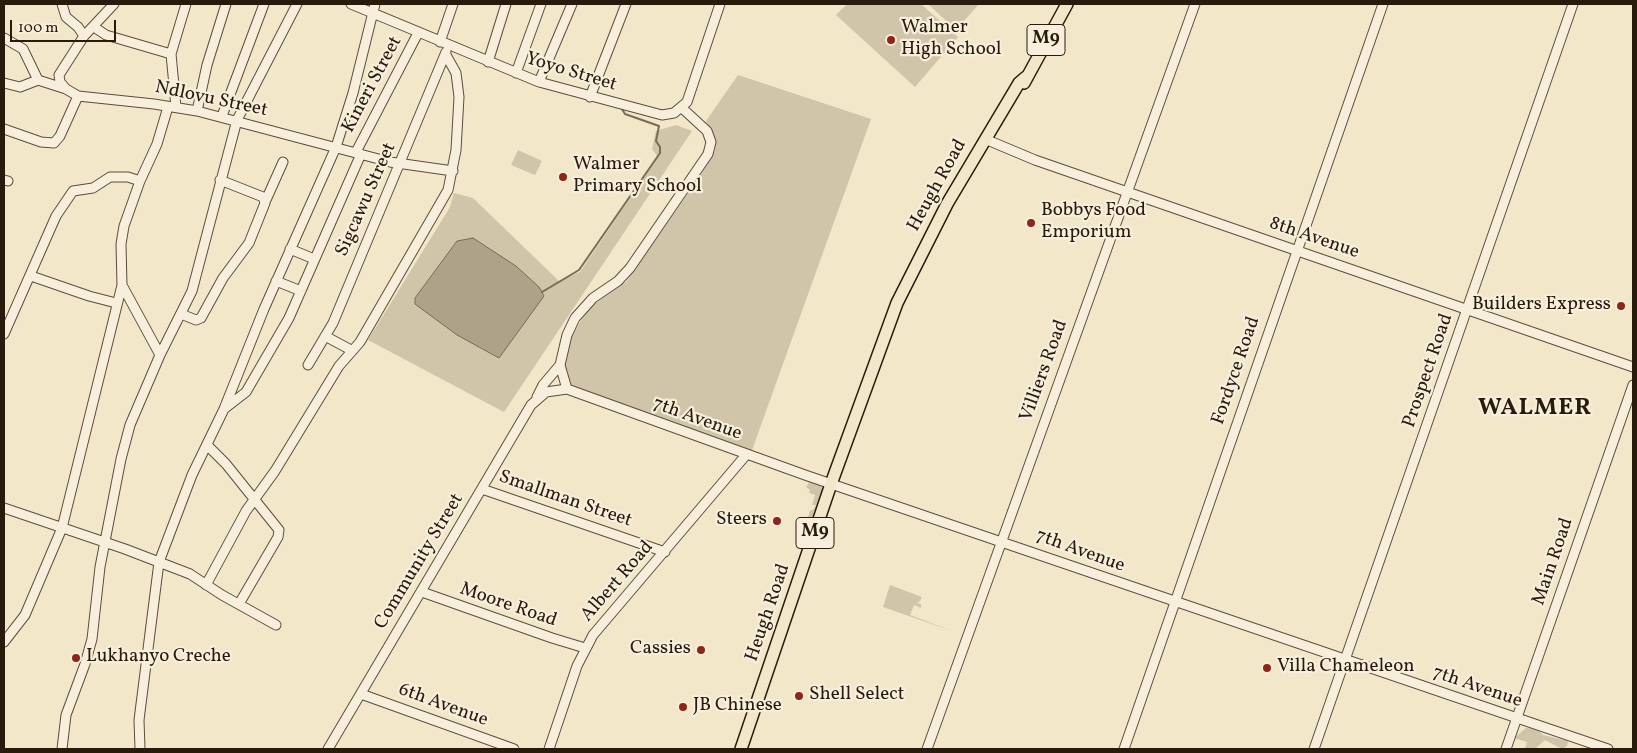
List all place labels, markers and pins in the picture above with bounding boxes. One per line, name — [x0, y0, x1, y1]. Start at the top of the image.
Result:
place label: Walmer High School — [901, 18, 1001, 62]
marker: Walmer High School — [885, 34, 897, 46]
place label: Walmer Primary School — [573, 155, 702, 199]
marker: Walmer Primary School — [557, 171, 569, 183]
place label: Bobbys Food Emporium — [1041, 201, 1146, 245]
marker: Bobbys Food Emporium — [1025, 217, 1037, 229]
place label: Builders Express — [1472, 295, 1611, 317]
marker: Builders Express — [1615, 300, 1627, 312]
place label: Steers — [716, 510, 767, 532]
marker: Steers — [771, 515, 783, 527]
place label: Cassies — [630, 639, 691, 661]
marker: Cassies — [695, 644, 707, 656]
place label: Lukhanyo Creche — [86, 647, 231, 669]
marker: Lukhanyo Creche — [70, 652, 82, 664]
place label: Villa Chameleon — [1277, 657, 1415, 679]
marker: Villa Chameleon — [1261, 662, 1273, 674]
place label: Shell Select — [809, 685, 904, 707]
marker: Shell Select — [793, 690, 805, 702]
place label: JB Chinese — [693, 696, 782, 718]
marker: JB Chinese — [677, 701, 689, 713]

